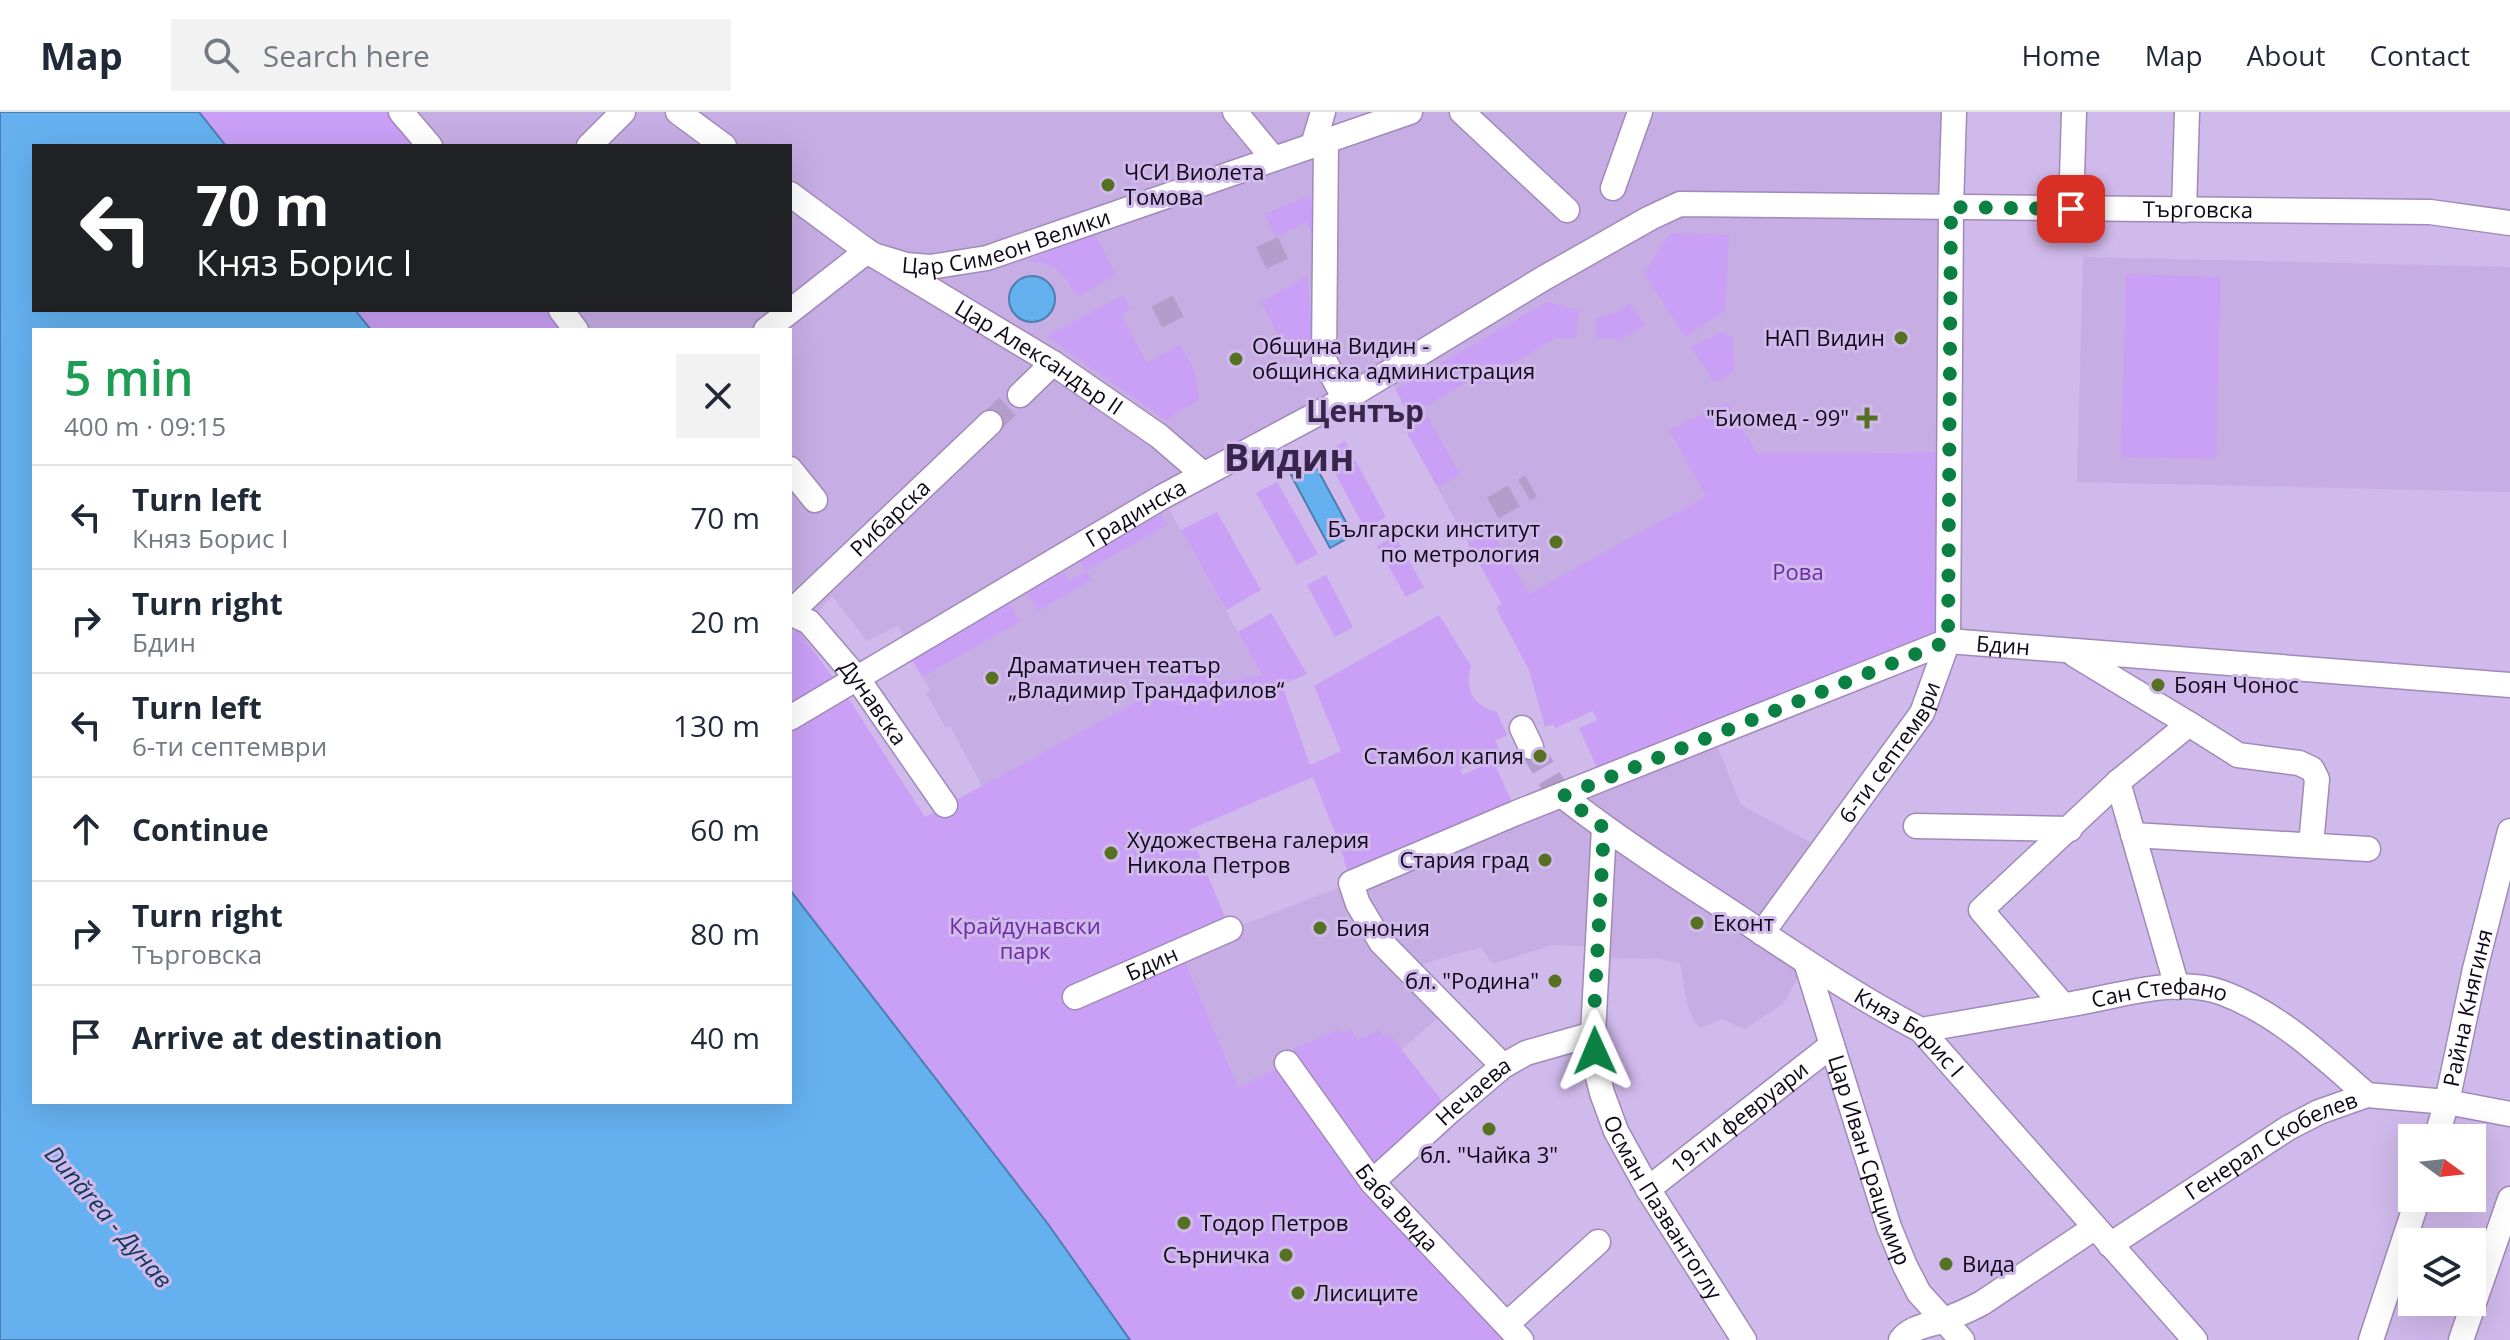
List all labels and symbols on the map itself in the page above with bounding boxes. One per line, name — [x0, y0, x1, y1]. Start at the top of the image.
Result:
place label: ЧСИ Виолета Томова — [1124, 156, 1265, 211]
pin — [2037, 175, 2105, 243]
marker: ЧСИ Виолета Томова — [1099, 176, 1117, 194]
street label: Търговска — [2143, 193, 2253, 224]
street label: Цар Симеон Велики — [901, 201, 1114, 281]
street label: Цар Александър II — [950, 292, 1130, 421]
place label: НАП Видин — [1764, 322, 1885, 352]
marker: НАП Видин — [1892, 329, 1910, 347]
place label: Община Видин - общинска администрация — [1252, 330, 1535, 385]
marker: Община Видин - общинска администрация — [1227, 350, 1245, 368]
district label: Център — [1306, 390, 1424, 431]
place label: "Биомед - 99" — [1706, 402, 1849, 432]
marker: "Биомед - 99" — [1856, 407, 1878, 429]
district label: Видин — [1224, 430, 1354, 482]
street label: Градинска — [1079, 471, 1191, 553]
street label: Рибарска — [843, 472, 936, 563]
place label: Български институт по метрология — [1328, 513, 1540, 568]
marker: Български институт по метрология — [1547, 533, 1565, 551]
park label: Рова — [1772, 556, 1824, 586]
street label: Бдин — [1975, 627, 2031, 661]
place label: Драматичен театър „Владимир Трандафилов“ — [1008, 649, 1285, 704]
street label: Дунавска — [833, 652, 915, 751]
marker: Драматичен театър „Владимир Трандафилов“ — [983, 669, 1001, 687]
place label: Боян Чонос — [2174, 669, 2299, 699]
marker: Боян Чонос — [2149, 676, 2167, 694]
street label: 6-ти септември — [1831, 677, 1946, 829]
place label: Стамбол капия — [1363, 740, 1524, 770]
marker: Стамбол капия — [1531, 747, 1549, 765]
place label: Художествена галерия Никола Петров — [1127, 824, 1369, 879]
marker: Художествена галерия Никола Петров — [1102, 844, 1120, 862]
place label: Стария град — [1399, 844, 1529, 874]
marker: Стария град — [1536, 851, 1554, 869]
place label: Еконт — [1713, 907, 1774, 937]
park label: Крайдунавски парк — [949, 910, 1101, 965]
place label: Бонония — [1336, 912, 1430, 942]
marker: Еконт — [1688, 914, 1706, 932]
marker: Бонония — [1311, 919, 1329, 937]
street label: Райна Княгиня — [2435, 926, 2499, 1089]
street label: Бдин — [1121, 938, 1182, 987]
place label: бл. "Родина" — [1405, 965, 1539, 995]
street label: Сан Стефано — [2088, 970, 2232, 1014]
marker: бл. "Родина" — [1546, 972, 1564, 990]
street label: Княз Борис I — [1849, 980, 1972, 1083]
position arrow — [1553, 1009, 1637, 1093]
street label: Нечаева — [1428, 1049, 1516, 1132]
street label: Цар Иван Срацимир — [1822, 1051, 1919, 1270]
street label: 19-ти февруари — [1664, 1053, 1814, 1180]
street label: Генерал Скобелев — [2178, 1084, 2361, 1206]
street label: Осман Пазвантоглу — [1597, 1111, 1731, 1305]
marker: бл. "Чайка 3" — [1480, 1120, 1498, 1138]
north arrow — [2398, 1124, 2486, 1212]
water label: Dunărea - Дунав — [38, 1138, 180, 1295]
place label: бл. "Чайка 3" — [1420, 1139, 1558, 1169]
street label: Баба Вида — [1349, 1157, 1446, 1258]
place label: Тодор Петров — [1200, 1207, 1348, 1237]
marker: Тодор Петров — [1175, 1214, 1193, 1232]
place label: Сърничка — [1163, 1239, 1270, 1269]
marker: Сърничка — [1277, 1246, 1295, 1264]
place label: Вида — [1962, 1248, 2015, 1278]
marker: Вида — [1937, 1255, 1955, 1273]
place label: Лисиците — [1314, 1277, 1418, 1307]
marker: Лисиците — [1289, 1284, 1307, 1302]

